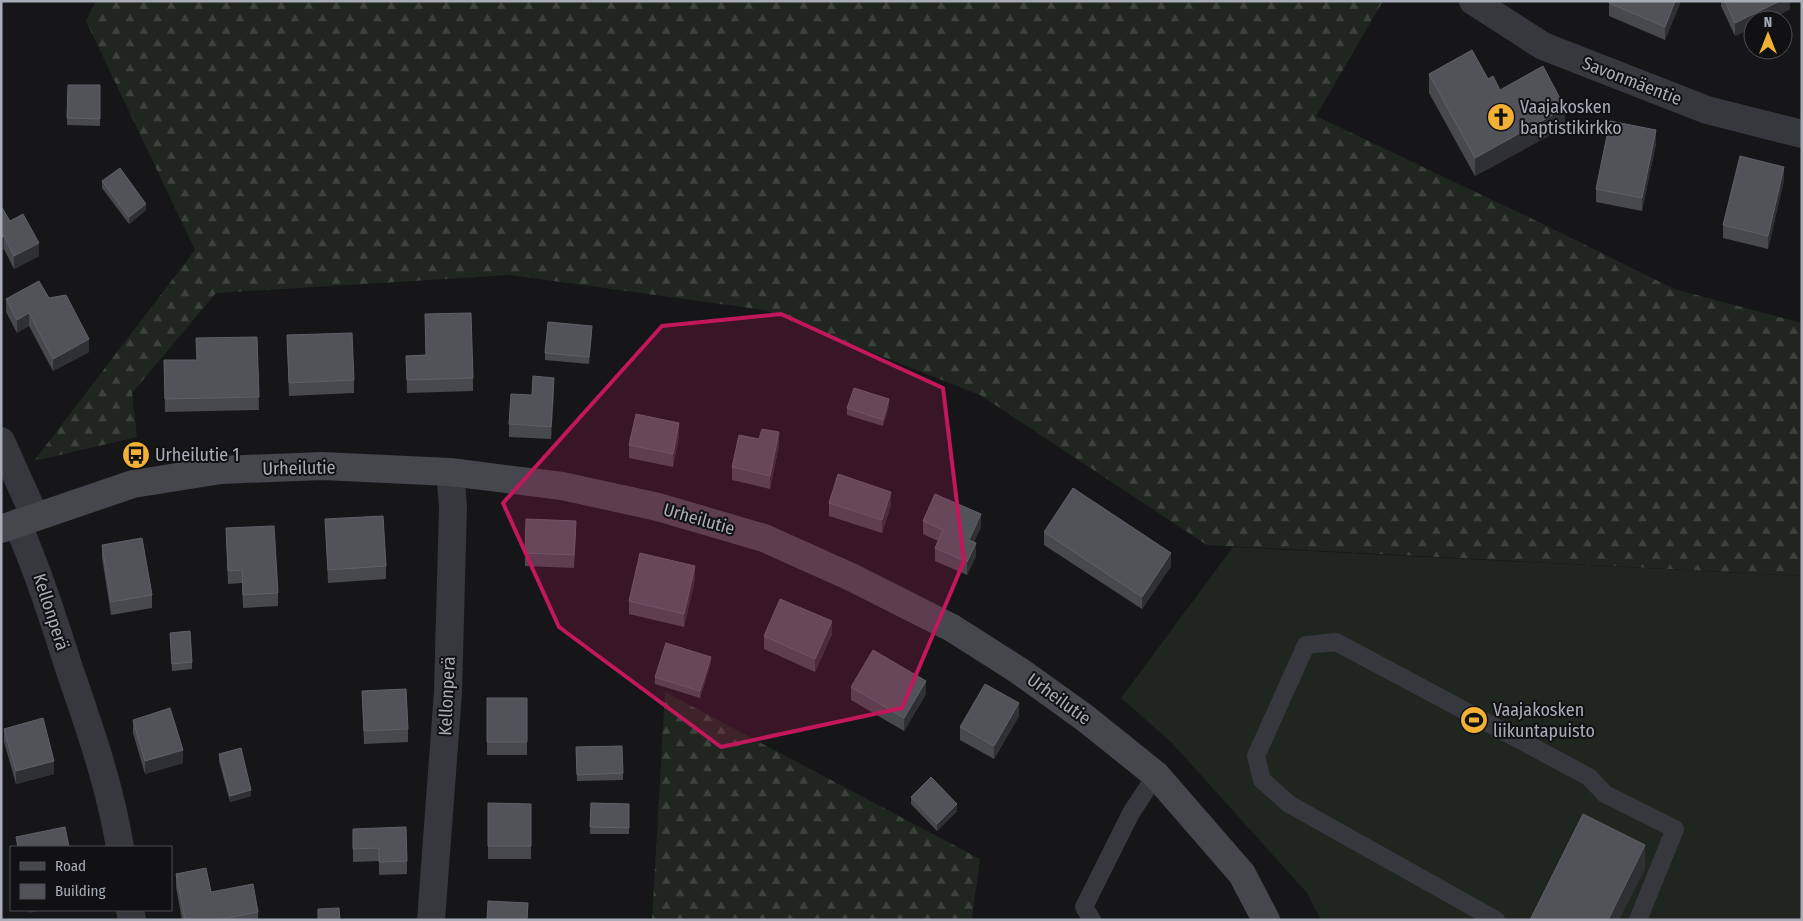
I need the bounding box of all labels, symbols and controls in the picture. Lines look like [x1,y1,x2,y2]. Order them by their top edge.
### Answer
north arrow [1743,10,1793,60]
text: N [1764,14,1772,31]
street label: Savonmäentie [1579,52,1685,110]
place label: Vaajakosken baptistikirkko [1520,96,1622,139]
church icon: Vaajakosken baptistikirkko [1486,102,1516,132]
bus stop icon: Urheilutie 1 [121,440,151,470]
place label: Urheilutie 1 [155,444,240,466]
street label: Urheilutie [262,456,336,480]
street label: Urheilutie [661,498,737,540]
street label: Kellonperä [28,571,74,653]
street label: Kellonperä [434,656,460,736]
street label: Urheilutie [1023,669,1095,729]
place label: Vaajakosken liikuntapuisto [1493,699,1595,742]
sports icon: Vaajakosken liikuntapuisto [1459,705,1489,735]
legend [10,846,172,911]
text: Road [55,857,86,875]
text: Building [55,882,106,900]

